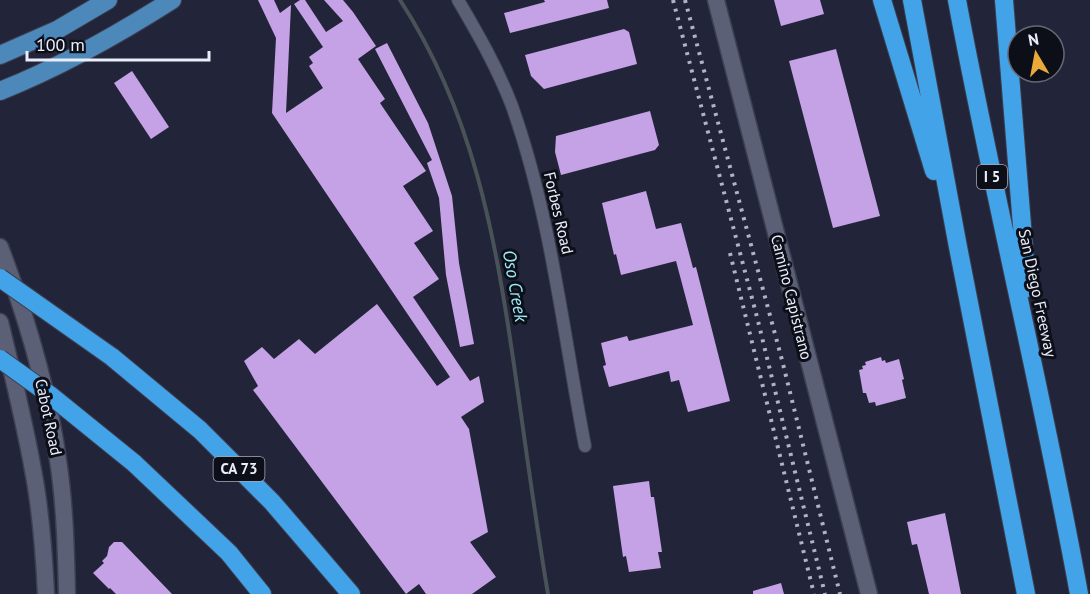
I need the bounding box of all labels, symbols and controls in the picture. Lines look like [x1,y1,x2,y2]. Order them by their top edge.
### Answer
scale bar [27,24,208,62]
north arrow [1006,24,1066,84]
text: N [1026,28,1040,50]
text: 100 m [36,33,85,56]
road number: I 5 [977,165,1007,189]
street label: Forbes Road [540,170,578,256]
street label: San Diego Freeway [1015,227,1061,359]
street label: Camino Capistrano [767,232,817,362]
water label: Oso Creek [498,248,533,325]
street label: Cabot Road [31,377,67,457]
road number: CA 73 [214,457,264,481]

